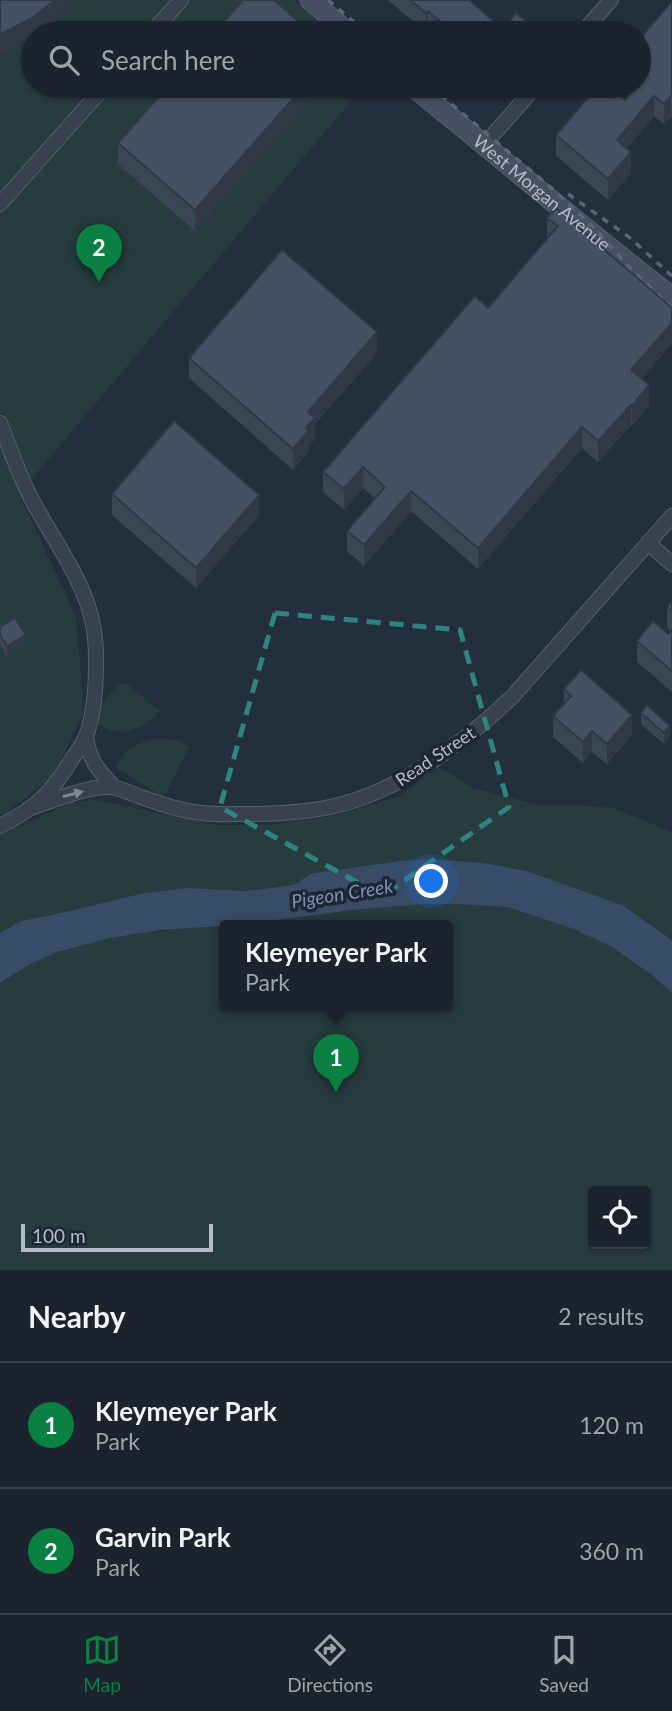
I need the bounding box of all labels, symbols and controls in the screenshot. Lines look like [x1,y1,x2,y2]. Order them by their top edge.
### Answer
search box [21,21,651,98]
icon: search [45,41,83,79]
text: Search here [101,44,235,76]
street label: West Morgan Avenue [469,130,615,255]
pin: 2 [76,224,122,282]
street label: Read Street [391,721,479,791]
one-way arrow [62,788,84,799]
your location [414,864,448,898]
water label: Pigeon Creek [290,873,395,912]
popup [219,920,453,1011]
text: Kleymeyer Park [245,936,427,968]
text: Park [245,968,290,996]
pin: 1 [313,1034,359,1092]
map controls [588,1186,651,1249]
button: locate [588,1186,651,1249]
scale bar [21,1221,214,1253]
text: 100 m [32,1224,86,1247]
text: Nearby [28,1298,126,1334]
text: 2 results [558,1302,644,1330]
text: Kleymeyer Park [95,1395,277,1427]
text: 1 [44,1411,58,1439]
text: 120 m [579,1411,644,1439]
text: Park [95,1427,140,1455]
text: Garvin Park [95,1521,231,1553]
text: 2 [44,1537,58,1565]
text: 360 m [579,1537,644,1565]
text: Park [95,1553,140,1581]
tab: Map [83,1631,121,1696]
tab: Directions [287,1631,373,1696]
tab: Saved [539,1631,589,1696]

